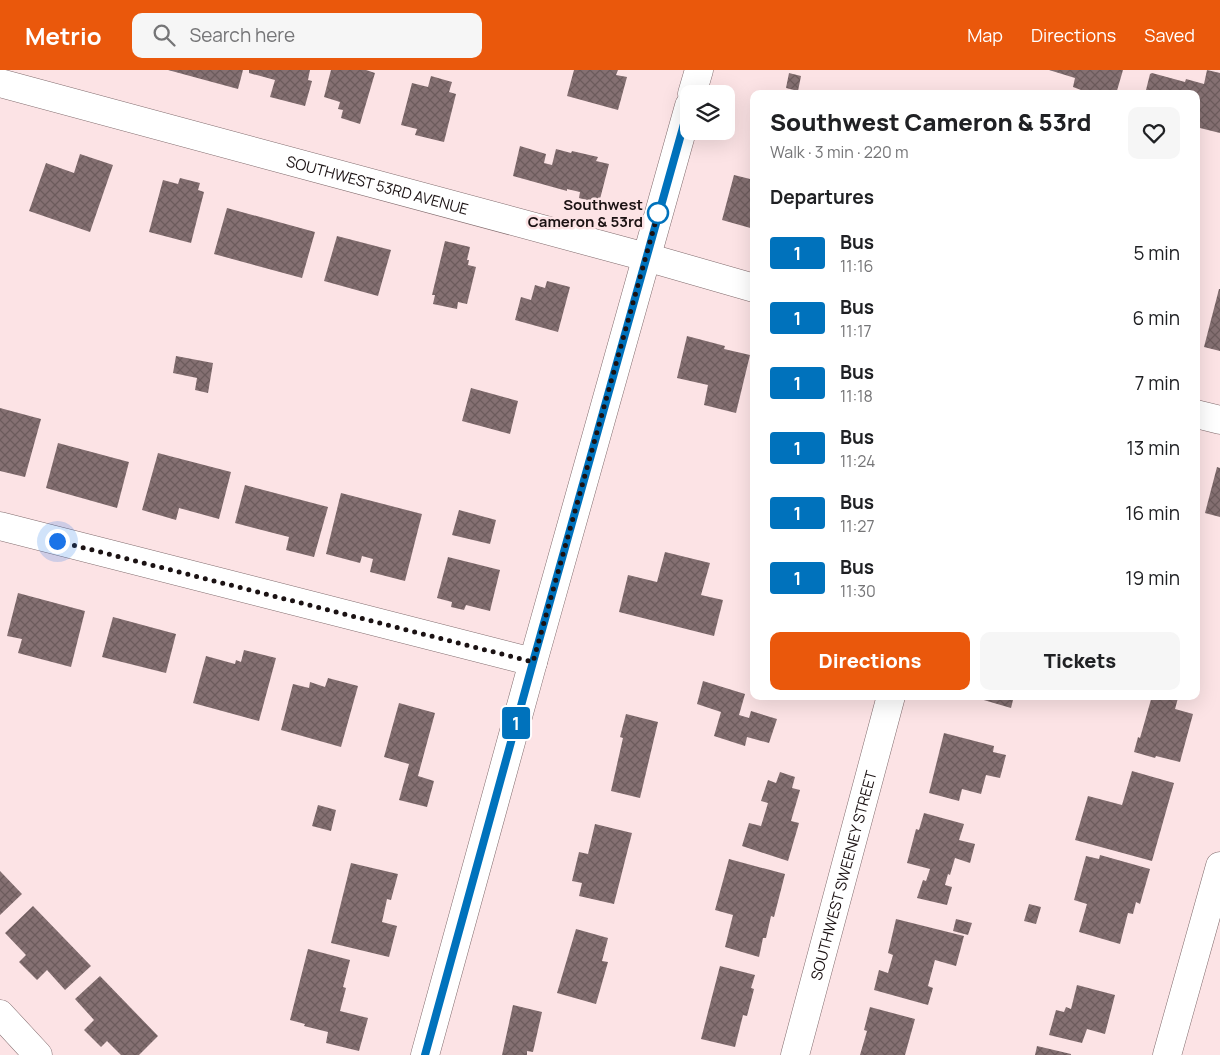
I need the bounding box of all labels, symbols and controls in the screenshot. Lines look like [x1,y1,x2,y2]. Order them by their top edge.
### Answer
search box [132,13,482,58]
text: Metrio [25,19,102,52]
icon: search [150,21,178,49]
text: Search here [190,22,295,48]
text: Map [967,23,1003,47]
text: Directions [1031,23,1116,47]
text: Saved [1144,23,1195,47]
map controls [680,85,735,140]
button: layers [680,85,735,140]
text: Southwest Cameron & 53rd [770,105,1092,138]
button: heart [1128,107,1180,159]
text: Walk · 3 min · 220 m [770,141,908,163]
street label: SOUTHWEST 53RD AVENUE [284,150,471,219]
text: Departures [770,184,874,210]
place label: Southwest Cameron & 53rd [528,194,643,232]
marker: Southwest Cameron & 53rd [647,202,669,224]
text: Bus [840,229,874,255]
text: 5 min [1133,240,1180,266]
text: 1 [794,241,801,265]
text: 11:16 [840,255,873,277]
text: Bus [840,294,874,320]
text: 6 min [1133,305,1180,331]
text: 1 [794,306,801,330]
text: 11:17 [840,320,872,342]
text: Bus [840,359,874,385]
text: 7 min [1135,370,1180,396]
text: 1 [794,371,801,395]
text: 11:18 [840,385,873,407]
text: Bus [840,424,874,450]
text: 13 min [1126,435,1180,461]
text: 1 [794,436,801,460]
text: 11:24 [840,450,876,472]
text: Bus [840,489,874,515]
text: 16 min [1125,500,1180,526]
text: 1 [794,501,801,525]
text: 11:27 [840,515,874,537]
your location [45,529,70,554]
text: Bus [840,554,874,580]
text: 19 min [1125,565,1180,591]
text: 1 [794,566,801,590]
text: 11:30 [840,580,876,602]
button: Directions [770,632,970,690]
button: Tickets [980,632,1180,690]
line badge: 1 [500,707,532,739]
text: 1 [512,711,520,735]
street label: SOUTHWEST SWEENEY STREET [805,768,881,983]

